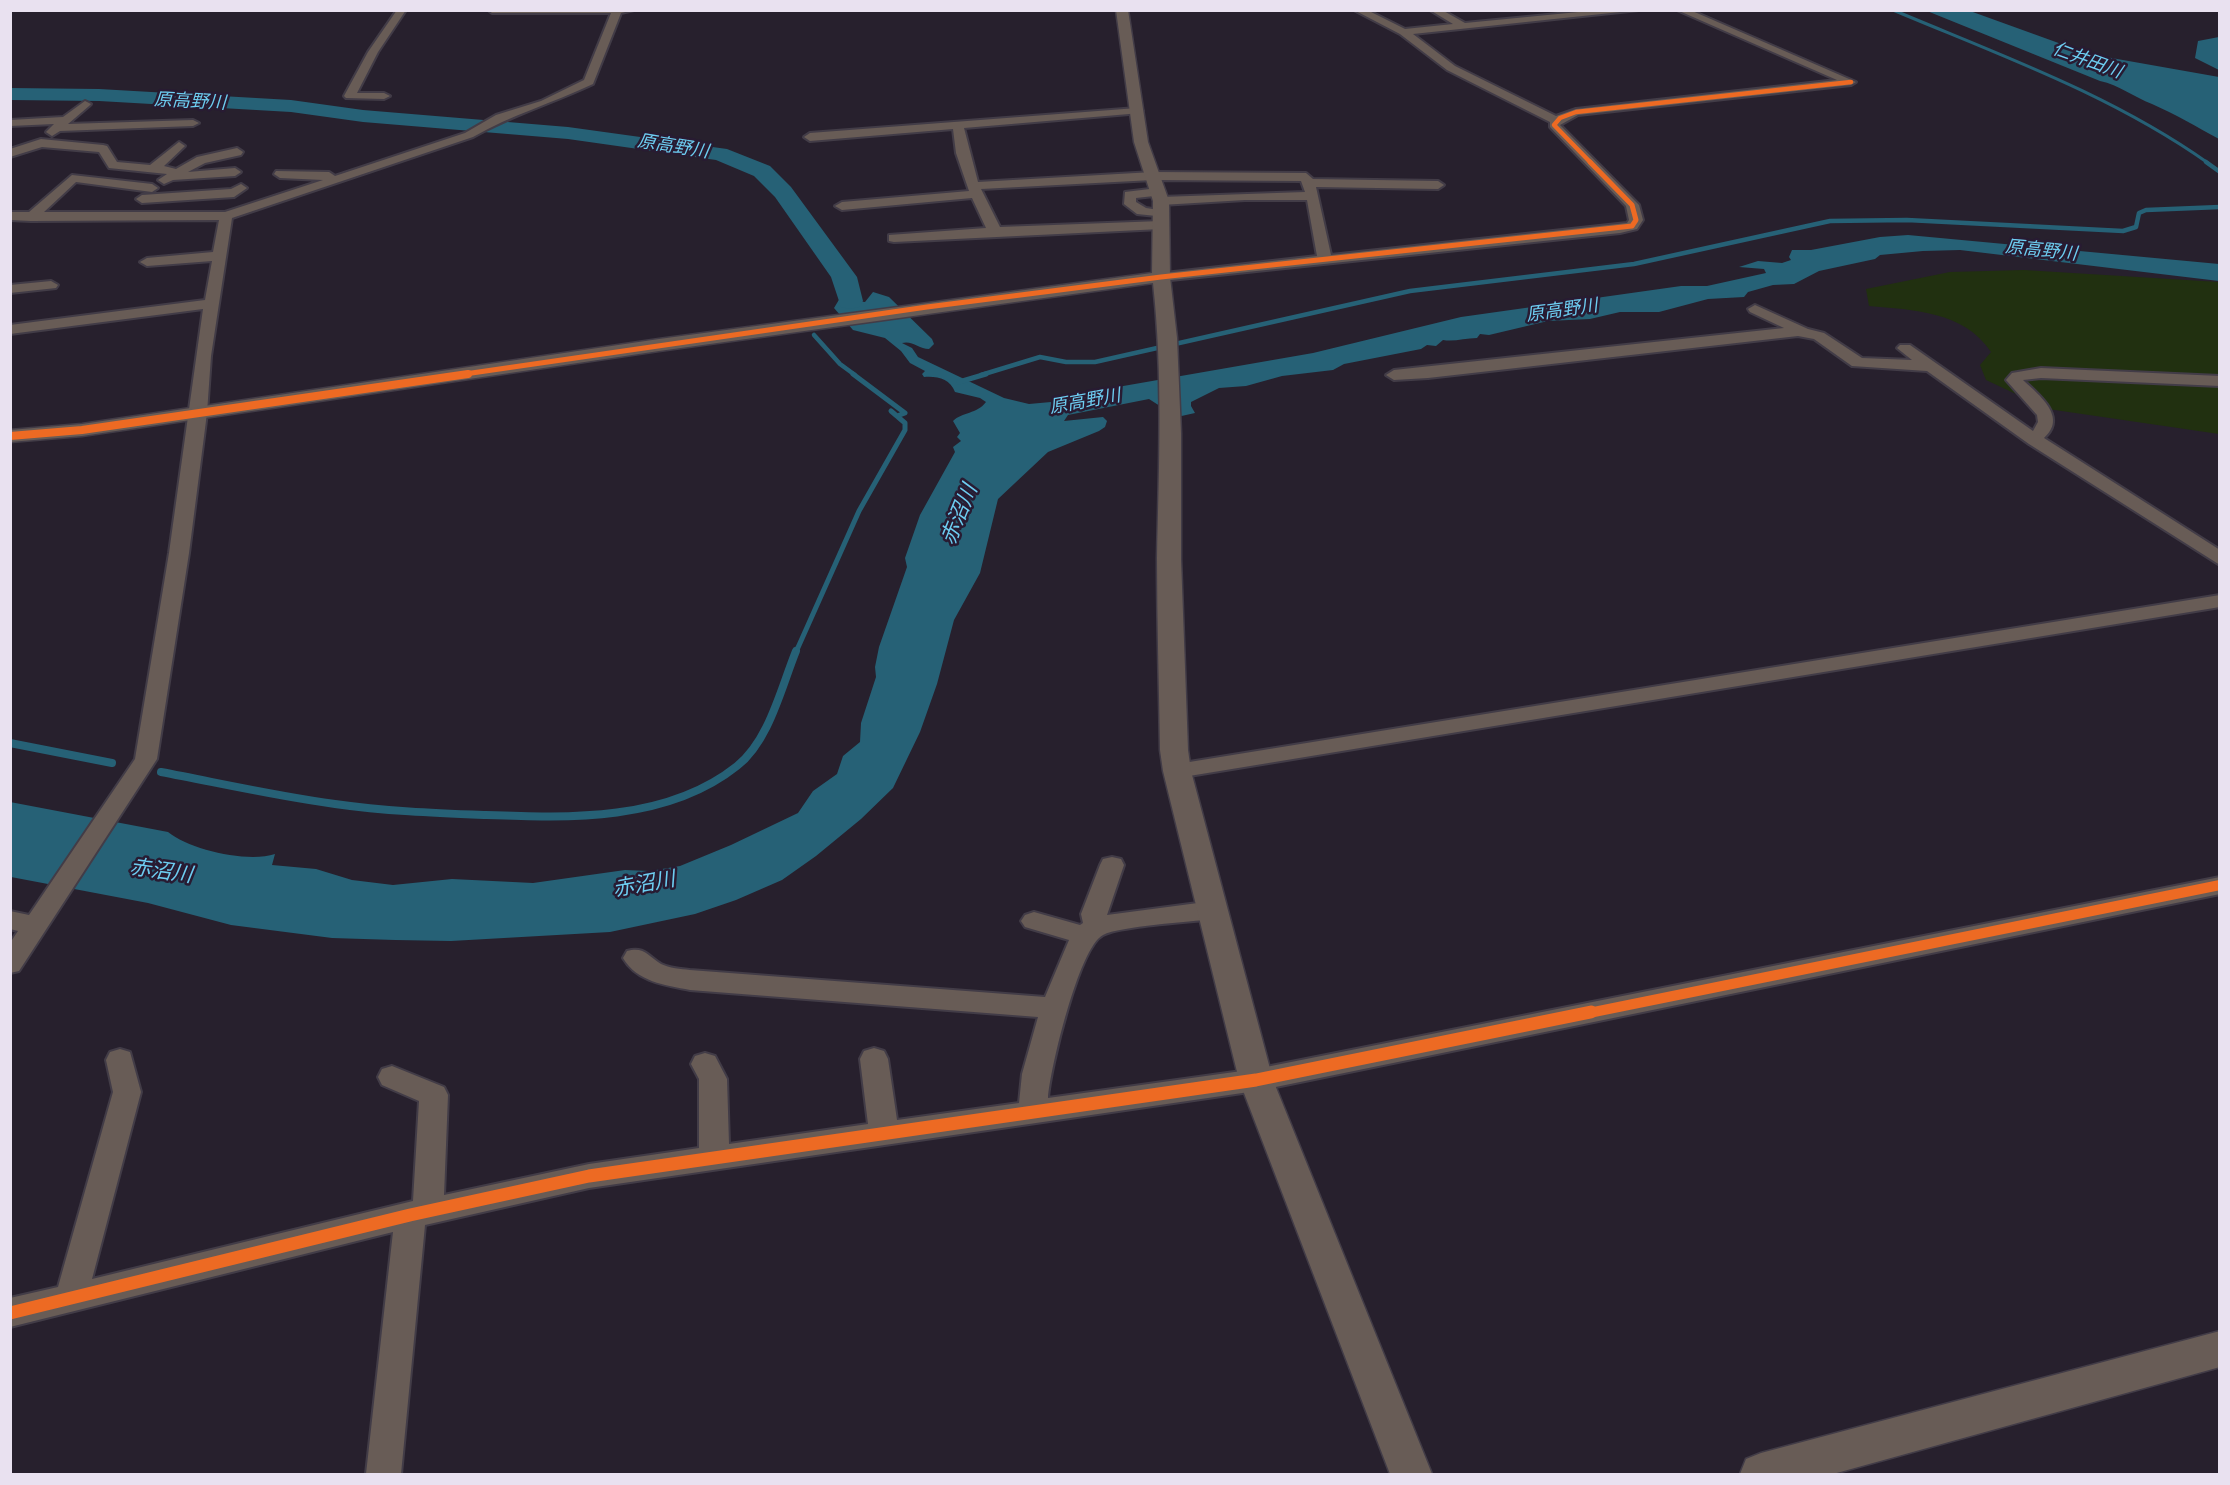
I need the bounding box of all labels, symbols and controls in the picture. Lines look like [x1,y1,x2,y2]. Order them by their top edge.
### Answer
water label: 仁井田川 [2049,39,2125,83]
water label: 原高野川 [153,89,227,115]
water label: 原高野川 [636,131,710,163]
water label: 原高野川 [2004,236,2078,266]
water label: 原高野川 [1525,295,1599,327]
water label: 原高野川 [1048,385,1122,419]
water label: 赤沼川 [937,481,983,549]
water label: 赤沼川 [128,855,194,889]
water label: 赤沼川 [611,867,677,903]

